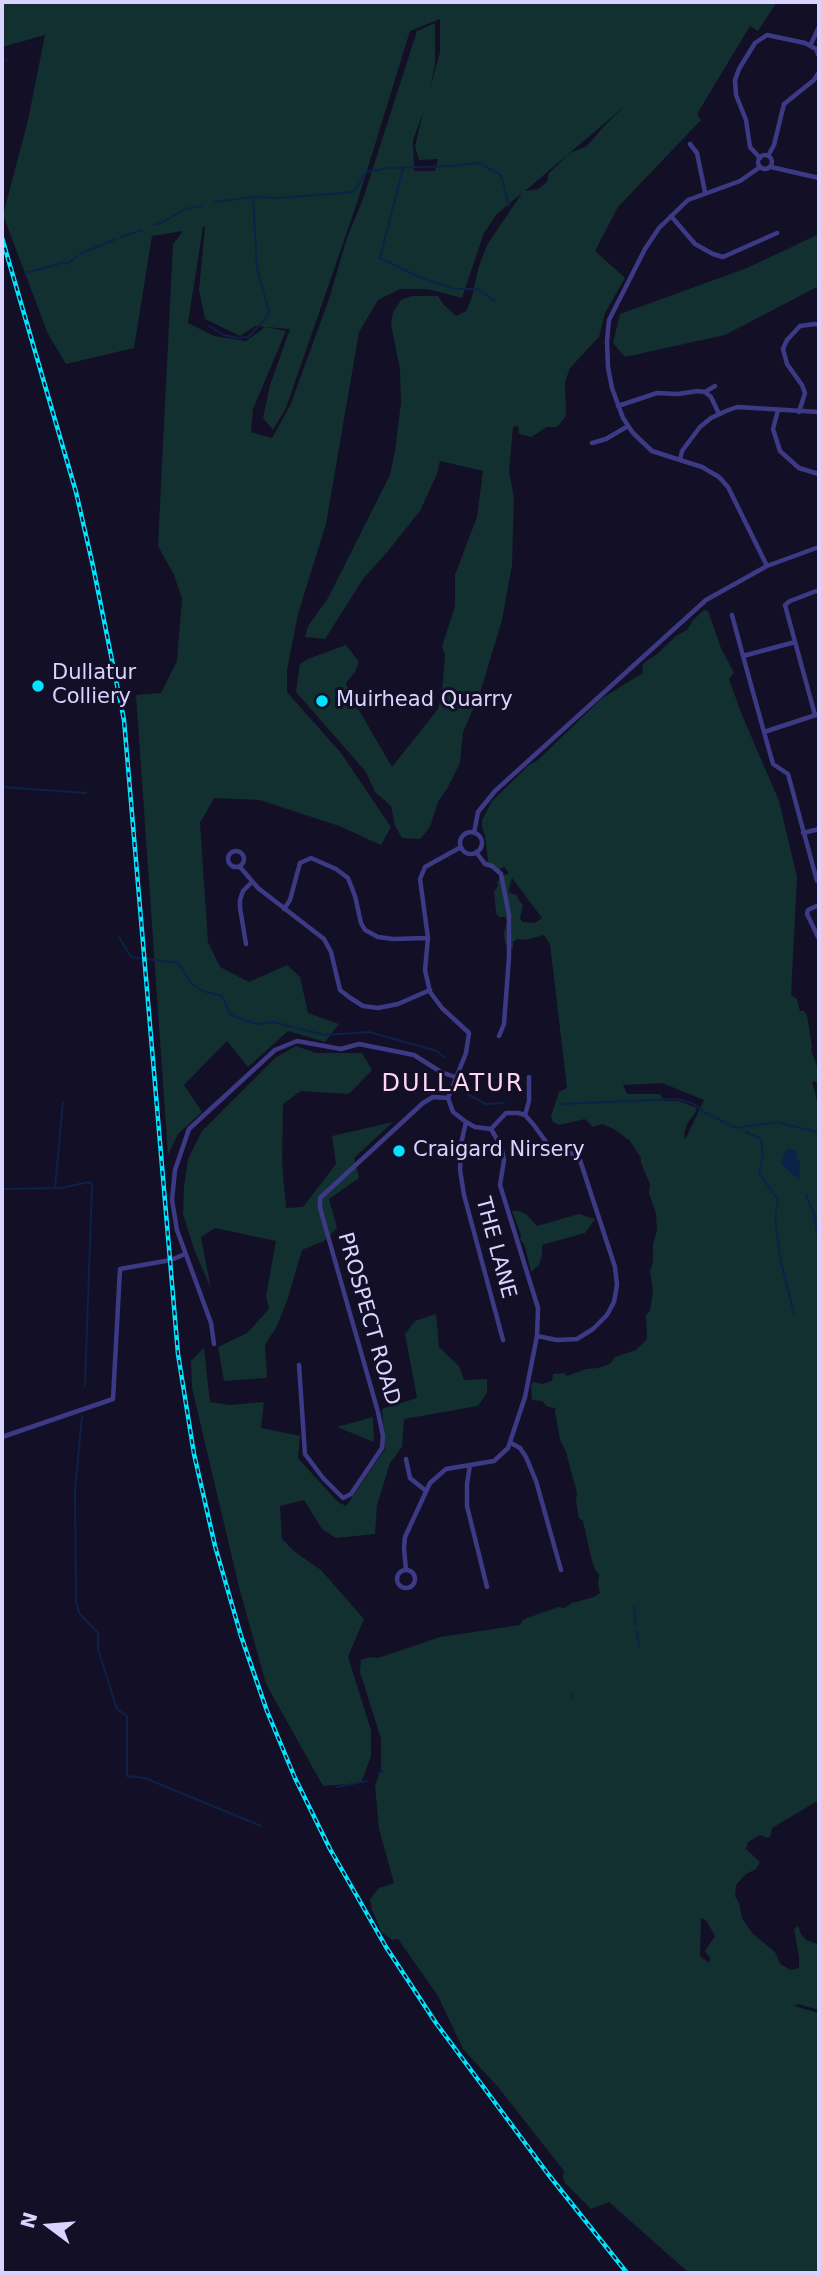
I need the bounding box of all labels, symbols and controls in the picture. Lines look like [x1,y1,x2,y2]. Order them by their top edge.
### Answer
place label: Dullatur Colliery [52,661,136,711]
marker: Dullatur Colliery [30,678,46,694]
place label: Muirhead Quarry [336,688,513,714]
marker: Muirhead Quarry [314,693,330,709]
district label: DULLATUR [383,1071,523,1099]
place label: Craigard Nirsery [413,1138,585,1164]
marker: Craigard Nirsery [391,1143,407,1159]
street label: THE LANE [469,1194,521,1302]
street label: PROSPECT ROAD [331,1230,405,1408]
north arrow [14,2191,84,2261]
text: N [16,2210,42,2231]

